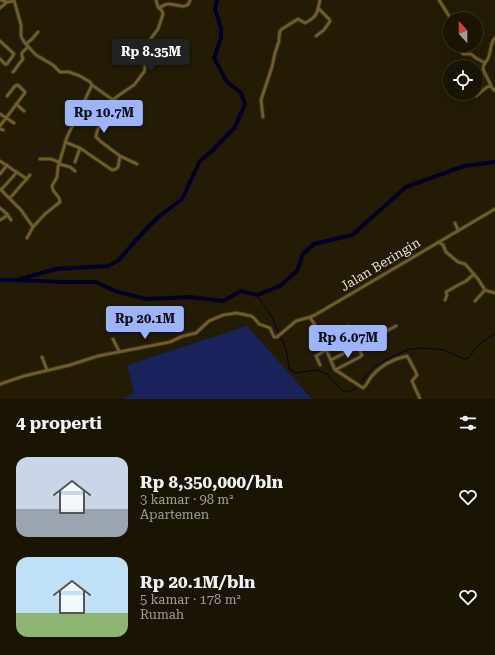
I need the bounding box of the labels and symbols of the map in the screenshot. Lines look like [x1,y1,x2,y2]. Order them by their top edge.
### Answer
north arrow [443,12,483,52]
pin: Rp 8.35M [110,39,192,73]
pin: Rp 10.7M [63,100,145,134]
street label: Jalan Beringin [338,234,423,294]
pin: Rp 20.1M [104,306,186,340]
pin: Rp 6.07M [307,325,389,359]

